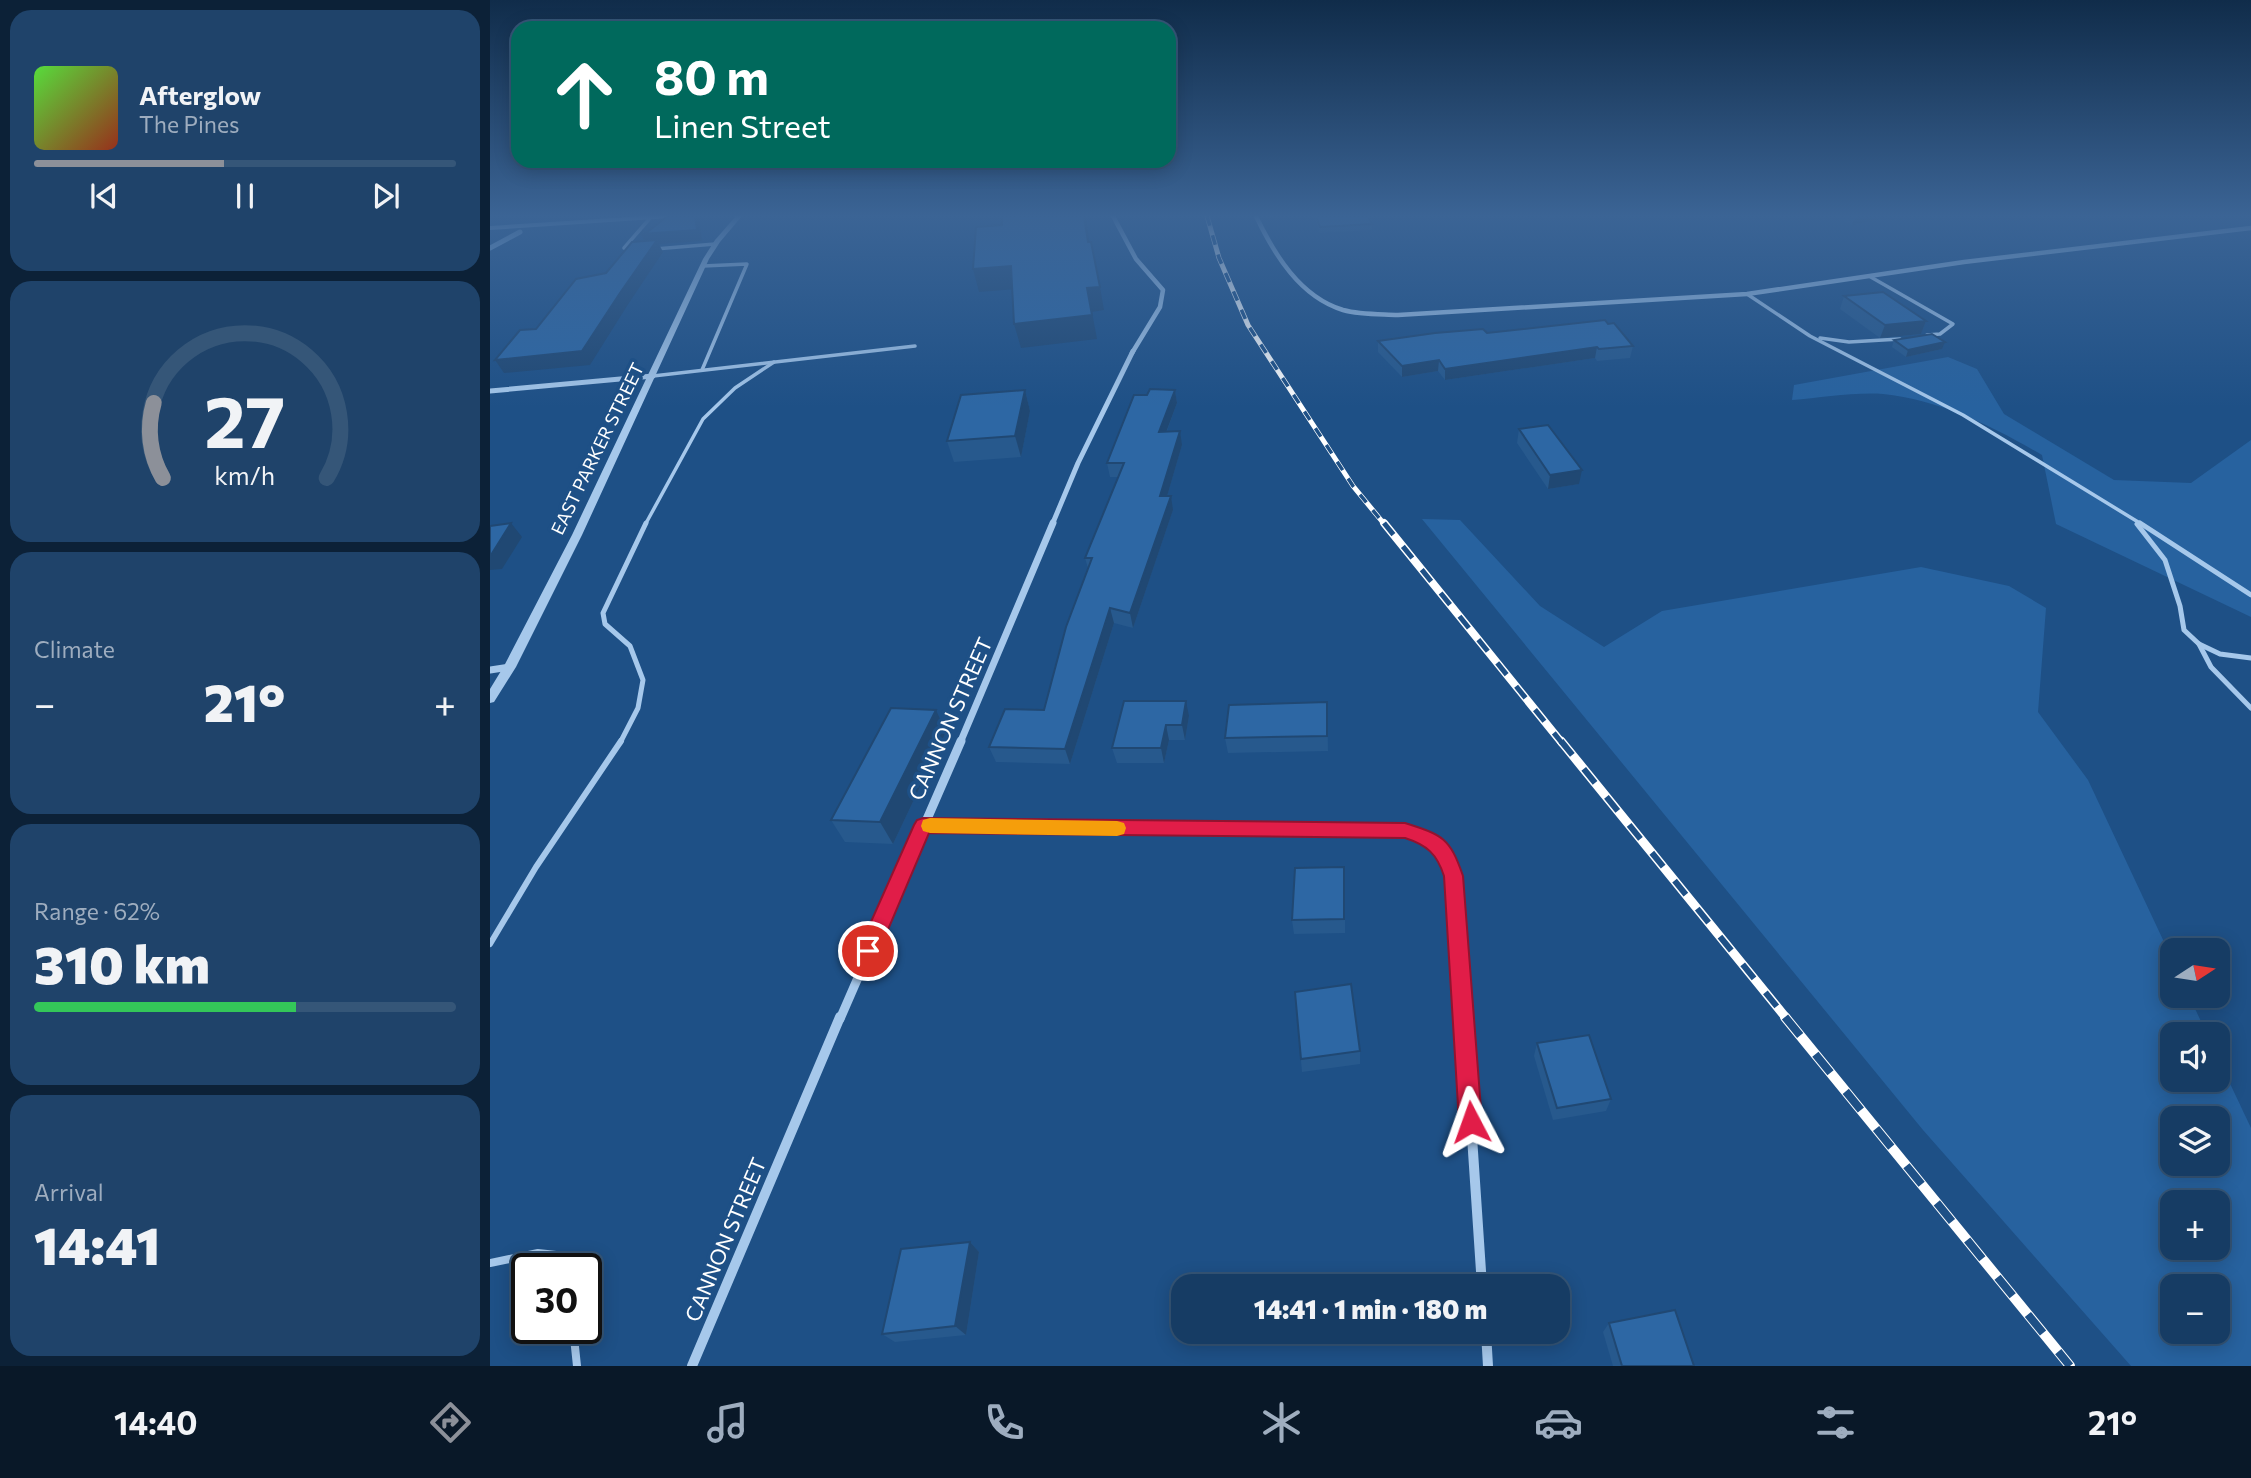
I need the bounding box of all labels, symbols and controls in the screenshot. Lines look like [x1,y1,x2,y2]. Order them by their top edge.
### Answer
text: 80 m [654,45,769,105]
icon: ahead [539,49,630,140]
text: Afterglow [139,79,261,110]
text: Linen Street [654,105,831,145]
text: The Pines [139,110,240,138]
icon: previous [85,177,123,215]
icon: pause [226,177,264,215]
icon: next [367,177,405,215]
street label: EAST PARKER STREET [546,359,648,538]
text: 27 [205,374,285,463]
text: km/h [215,460,275,490]
street label: CANNON STREET [903,633,997,804]
text: Climate [34,635,115,663]
text: 21° [204,669,285,733]
text: − [34,679,56,726]
text: + [434,679,456,726]
text: Range · 62% [34,897,160,925]
pin [838,921,898,981]
text: 310 km [34,931,210,995]
icon: arrive [849,932,887,970]
north arrow [2160,938,2230,1008]
map controls [2160,938,2230,1344]
button: sound [2160,1022,2230,1092]
position arrow [1434,1085,1508,1159]
button: layers [2160,1106,2230,1176]
street label: CANNON STREET [679,1154,770,1325]
text: Arrival [34,1178,104,1206]
button: + [2160,1190,2230,1260]
text: 14:41 [34,1212,160,1276]
speed limit sign: 30 [511,1253,602,1344]
button: − [2160,1274,2230,1344]
text: 14:41 · 1 min · 180 m [1254,1293,1487,1324]
icon: directions [426,1398,475,1447]
icon: music [703,1398,752,1447]
icon: phone [980,1398,1029,1447]
icon: climate [1257,1398,1306,1447]
icon: car [1534,1398,1583,1447]
icon: filters [1811,1398,1860,1447]
text: 14:40 [114,1402,198,1442]
text: 21° [2088,1402,2137,1442]

